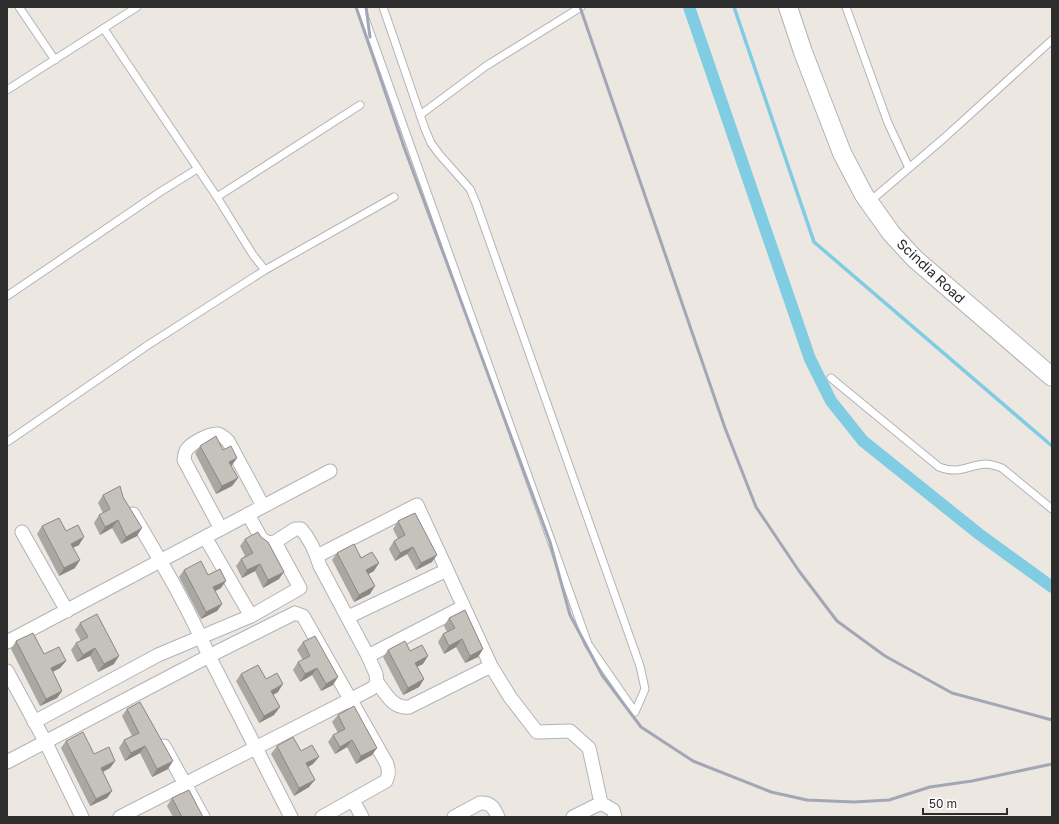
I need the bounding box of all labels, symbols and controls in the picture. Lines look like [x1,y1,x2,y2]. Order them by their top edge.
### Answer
street label: Scindia Road [894,235,969,307]
scale bar [923,790,1007,816]
text: 50 m [929,796,957,811]

